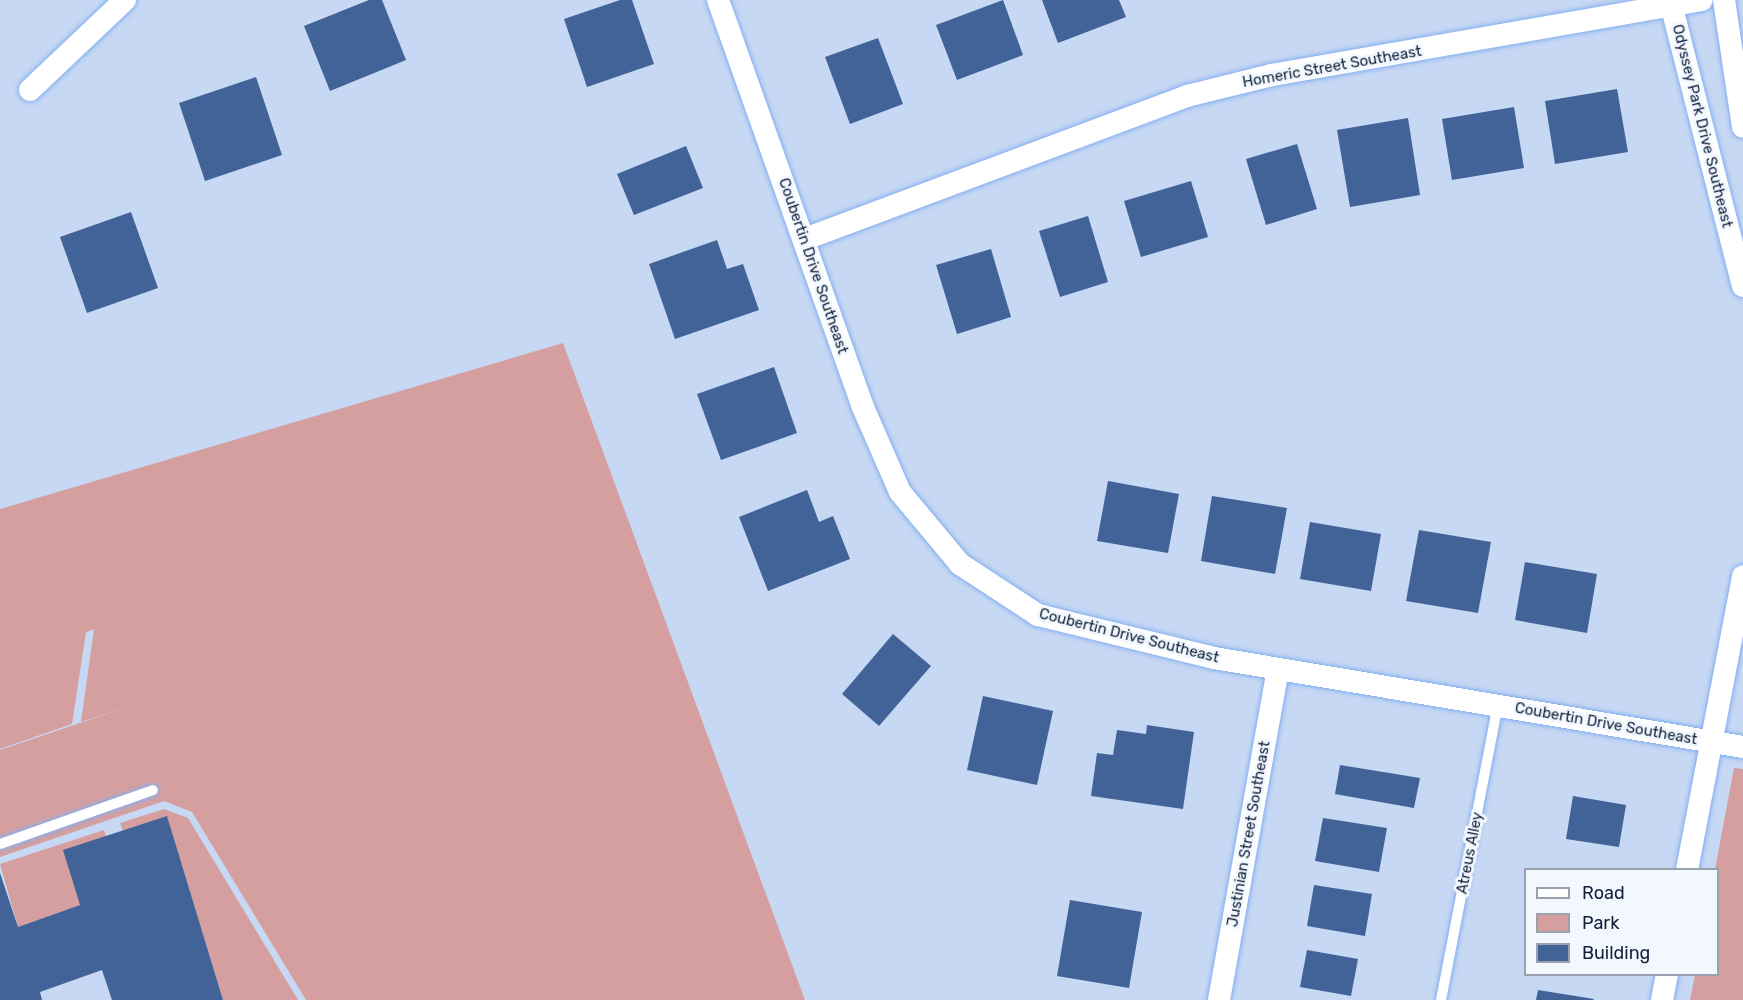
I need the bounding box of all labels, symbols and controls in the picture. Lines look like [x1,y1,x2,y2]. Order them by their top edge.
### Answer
street label: Odyssey Park Drive Southeast [1668,22,1736,230]
street label: Homeric Street Southeast [1241,42,1423,92]
street label: Coubertin Drive Southeast [774,176,852,356]
street label: Coubertin Drive Southeast [1037,605,1221,667]
street label: Coubertin Drive Southeast [1513,699,1699,749]
street label: Justinian Street Southeast [1224,740,1274,928]
street label: Atreus Alley [1453,810,1487,896]
legend [1524,868,1719,976]
text: Road [1582,882,1625,904]
text: Park [1582,912,1619,934]
text: Building [1582,942,1650,964]

